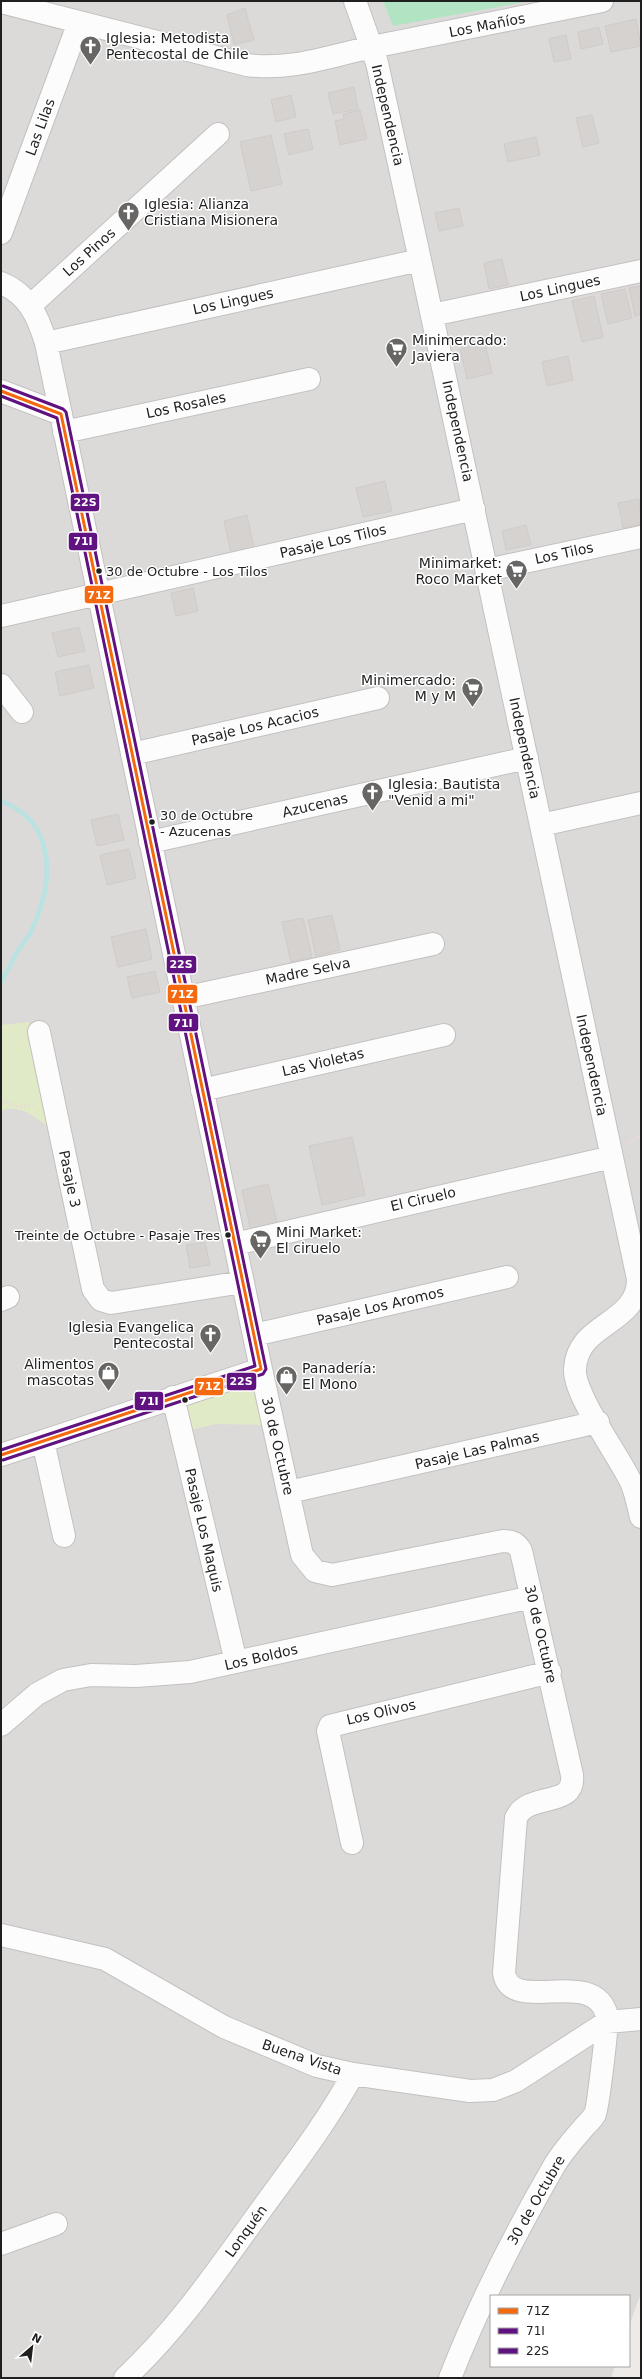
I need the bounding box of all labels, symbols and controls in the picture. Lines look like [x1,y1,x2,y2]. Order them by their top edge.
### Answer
street label: Los Mañíos [448,10,526,40]
place label: Iglesia: Metodista Pentecostal de Chile [106,30,249,62]
church icon: Iglesia: Metodista Pentecostal de Chile [78,33,104,66]
street label: Independencia [369,63,407,167]
street label: Las Lilas [22,96,58,158]
place label: Iglesia: Alianza Cristiana Misionera [144,196,278,228]
church icon: Iglesia: Alianza Cristiana Misionera [116,199,142,232]
street label: Los Pinos [60,224,118,280]
street label: Los Lingues [518,272,602,304]
street label: Los Lingues [191,285,275,317]
place label: Minimercado: Javiera [411,332,507,364]
supermarket icon: Minimercado: Javiera [383,335,409,368]
street label: Independencia [439,379,477,483]
street label: Los Rosales [145,389,227,421]
line badge: 22S [70,493,100,512]
text: 22S [73,496,97,509]
street label: Pasaje Los Tilos [278,521,388,561]
line badge: 71I [68,532,98,551]
text: 71I [73,535,93,548]
street label: Los Tilos [533,539,595,567]
place label: Minimarket: Roco Market [415,555,502,587]
supermarket icon: Minimarket: Roco Market [504,558,530,591]
place label: 30 de Octubre - Los Tilos [106,564,268,579]
marker: 30 de Octubre - Los Tilos [94,566,104,576]
line badge: 71Z [84,585,114,604]
text: 71Z [87,589,111,602]
place label: Minimercado: M y M [361,672,456,704]
supermarket icon: Minimercado: M y M [459,675,485,708]
street label: Independencia [506,696,544,800]
street label: Pasaje Los Acacios [190,704,320,748]
place label: Iglesia: Bautista "Venid a mi" [388,776,500,808]
church icon: Iglesia: Bautista "Venid a mi" [360,779,386,812]
street label: Azucenas [281,790,349,820]
place label: 30 de Octubre - Azucenas [160,808,253,839]
marker: 30 de Octubre - Azucenas [147,817,157,827]
street label: Madre Selva [264,954,352,988]
line badge: 22S [166,955,197,974]
text: 22S [169,958,193,971]
line badge: 71Z [167,984,198,1004]
text: 71Z [170,988,194,1001]
line badge: 71I [168,1013,199,1032]
street label: Independencia [573,1013,611,1117]
text: 71I [173,1017,193,1030]
street label: Las Violetas [280,1045,366,1079]
street label: Pasaje 3 [56,1149,84,1209]
street label: El Ciruelo [389,1184,457,1214]
place label: Mini Market: El ciruelo [276,1224,362,1256]
supermarket icon: Mini Market: El ciruelo [248,1227,274,1260]
place label: Treinte de Octubre - Pasaje Tres [14,1228,220,1243]
marker: Treinte de Octubre - Pasaje Tres [223,1230,233,1240]
street label: Pasaje Los Aromos [315,1284,445,1328]
place label: Iglesia Evangelica Pentecostal [68,1319,194,1351]
church icon: Iglesia Evangelica Pentecostal [197,1322,223,1355]
place label: Alimentos mascotas [24,1356,94,1388]
shop icon: Alimentos mascotas [96,1359,122,1392]
place label: Panadería: El Mono [302,1360,376,1392]
shop icon: Panadería: El Mono [274,1363,300,1396]
line badge: 22S [226,1372,257,1391]
text: 22S [229,1375,253,1388]
line badge: 71Z [194,1377,224,1396]
text: 71Z [197,1380,221,1393]
line badge: 71I [134,1391,164,1411]
text: 71I [139,1395,159,1408]
unlabelled marker [180,1395,190,1405]
street label: 30 de Octubre [259,1395,297,1497]
street label: Pasaje Las Palmas [413,1428,541,1472]
street label: Pasaje Los Maquis [182,1466,226,1594]
street label: 30 de Octubre [522,1583,560,1685]
street label: Los Boldos [223,1641,299,1673]
street label: Los Olivos [345,1696,417,1728]
street label: Buena Vista [260,2036,344,2078]
street label: 30 de Octubre [504,2153,568,2247]
street label: Lonquén [222,2202,270,2260]
legend [490,2295,630,2367]
text: 71Z [526,2304,550,2318]
text: 71I [526,2324,545,2338]
north arrow [12,2327,52,2367]
text: N [29,2331,44,2347]
text: 22S [526,2344,549,2358]

